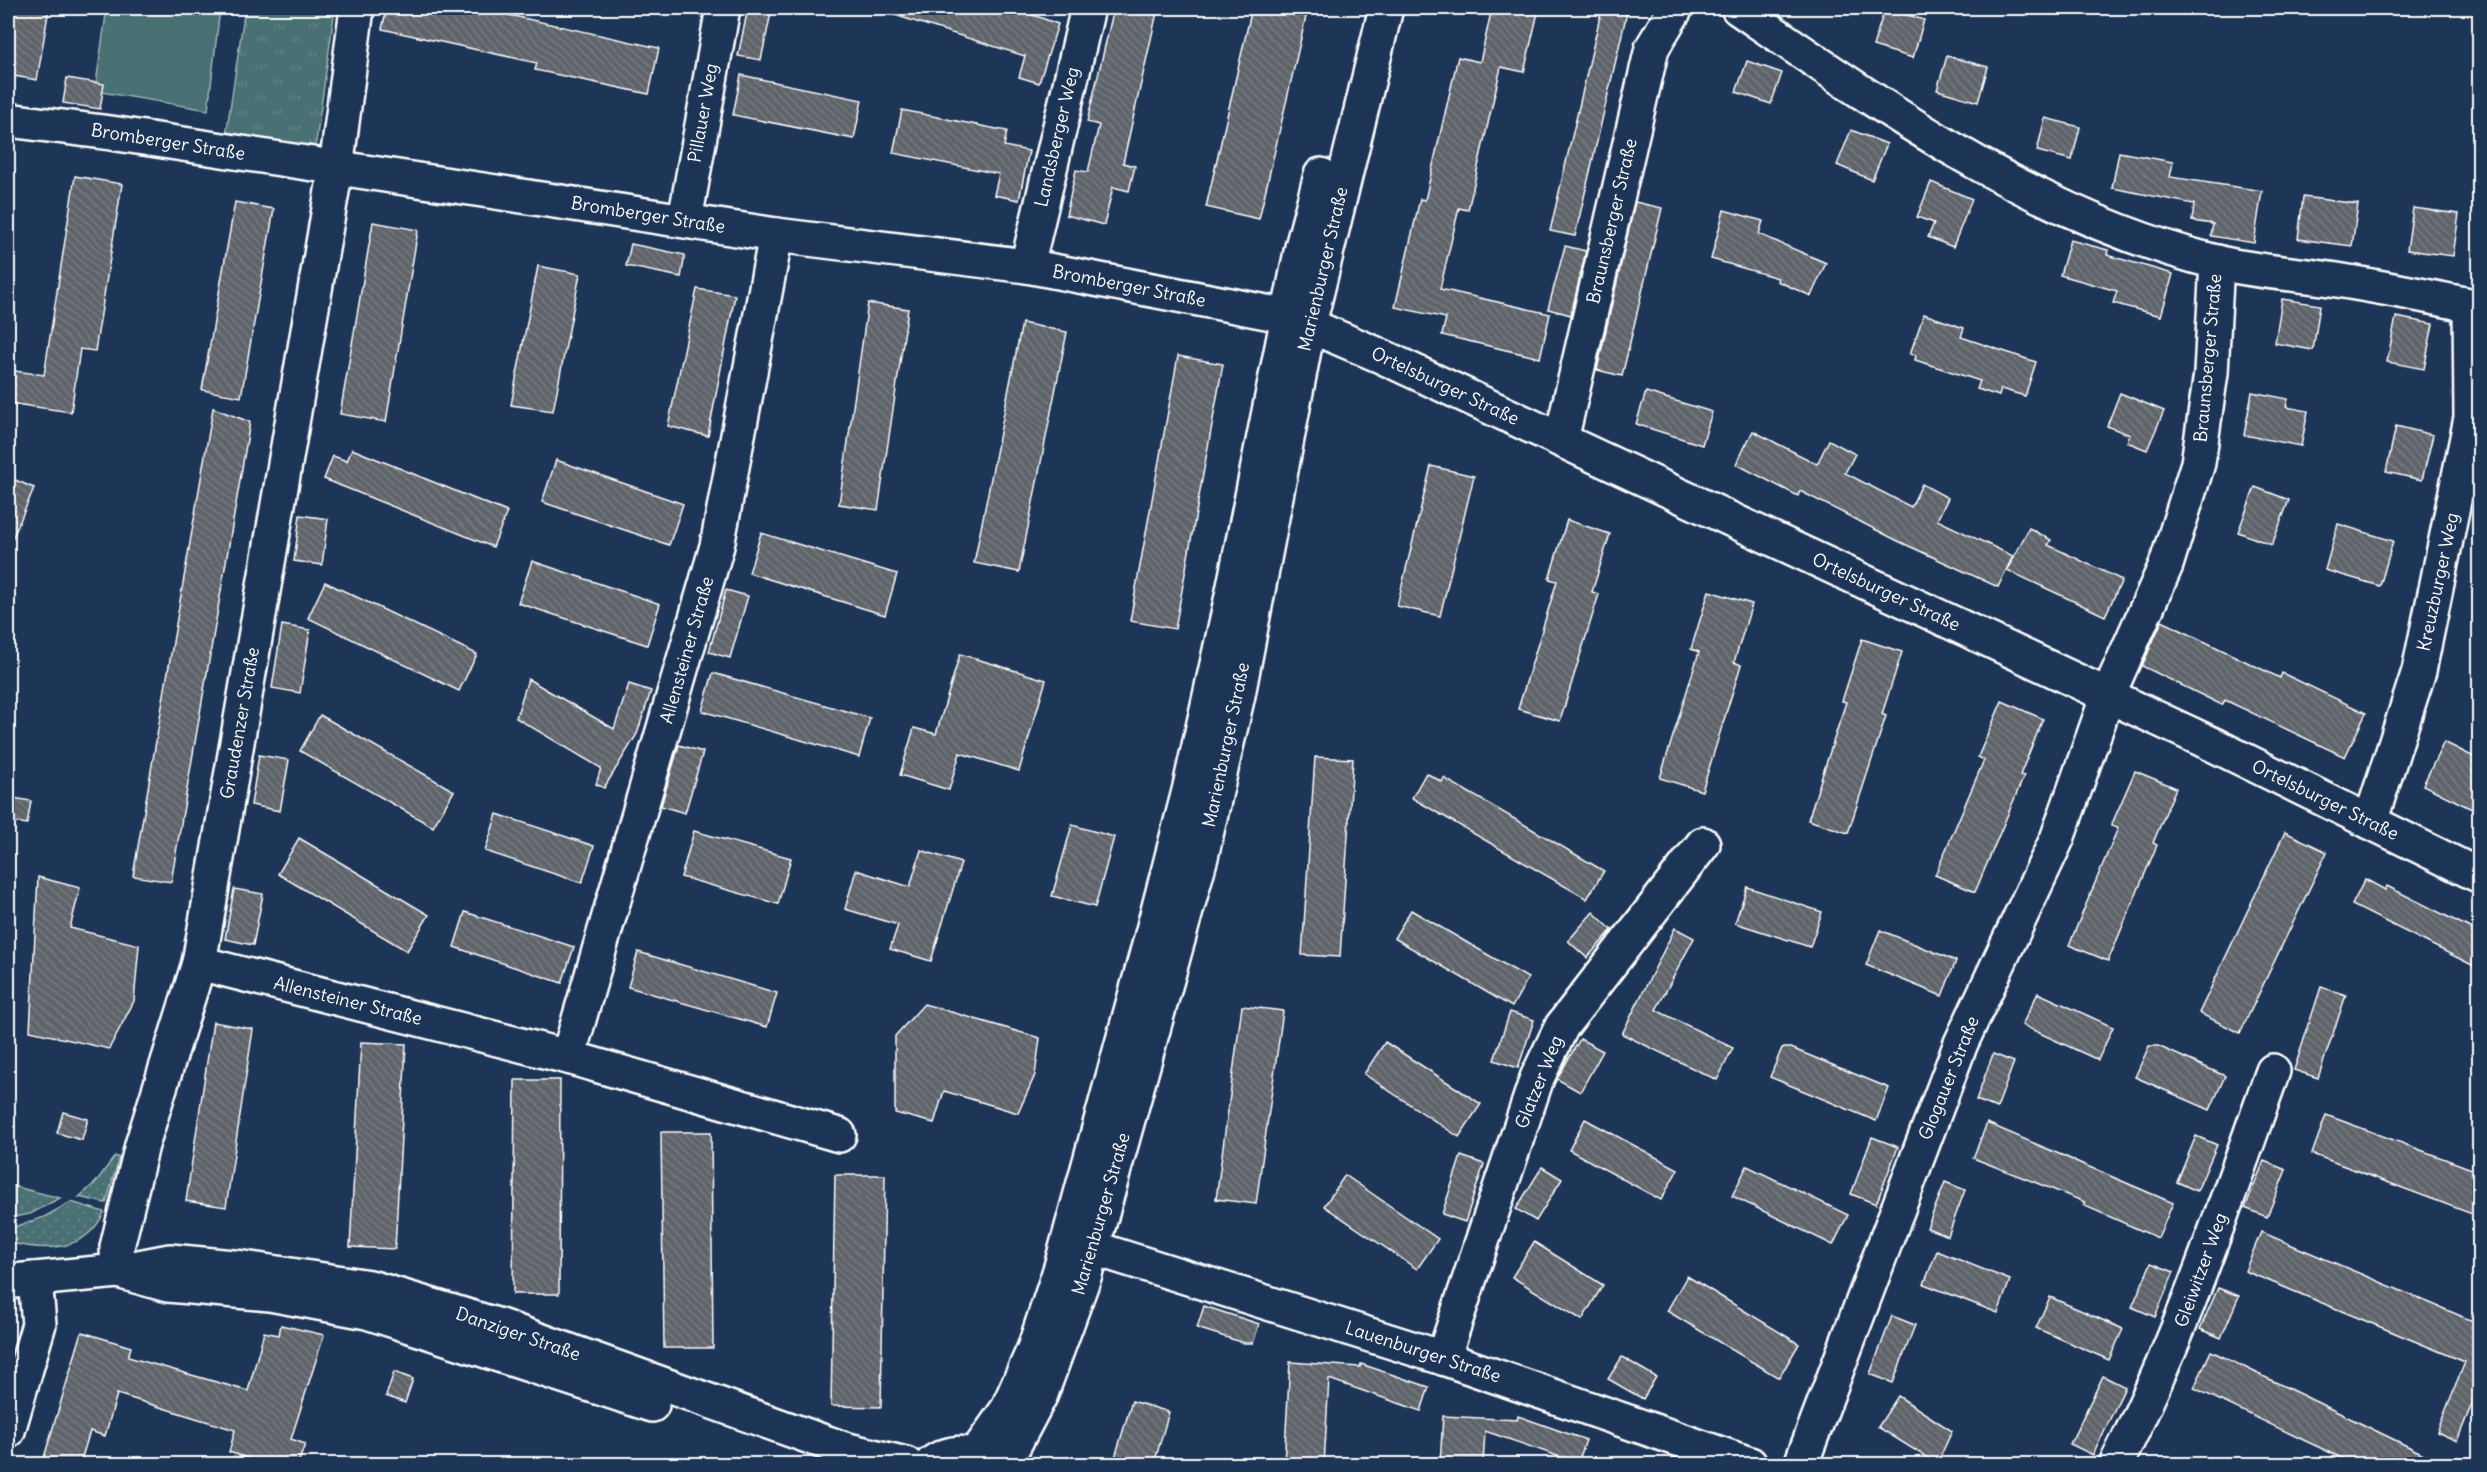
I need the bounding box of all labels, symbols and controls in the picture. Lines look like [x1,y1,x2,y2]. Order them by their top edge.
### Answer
street label: Pillauer Weg [682,62,723,164]
street label: Landsberger Weg [1029,65,1084,209]
street label: Bromberger Straße [89,118,247,165]
street label: Braunsberger Straße [1581,136,1642,306]
street label: Marienburger Straße [1292,184,1353,353]
street label: Bromberger Straße [569,191,727,238]
street label: Bromberger Straße [1050,259,1208,312]
street label: Braunsberger Straße [2189,273,2226,443]
street label: Ortelsburger Straße [1368,341,1523,430]
street label: Kreuzburger Weg [2412,510,2463,653]
street label: Ortelsburger Straße [1809,547,1964,636]
street label: Allensteiner Straße [655,574,719,726]
street label: Graudenzer Straße [215,645,264,801]
street label: Marienburger Straße [1197,660,1254,829]
street label: Ortelsburger Straße [2248,754,2402,845]
street label: Allensteiner Straße [272,971,425,1030]
street label: Glogauer Straße [1913,1012,1984,1143]
street label: Glatzer Weg [1509,1032,1568,1132]
street label: Marienburger Straße [1066,1130,1135,1298]
street label: Gleiwitzer Weg [2169,1209,2232,1330]
street label: Danziger Straße [453,1301,583,1366]
street label: Lauenburger Straße [1343,1316,1504,1388]

